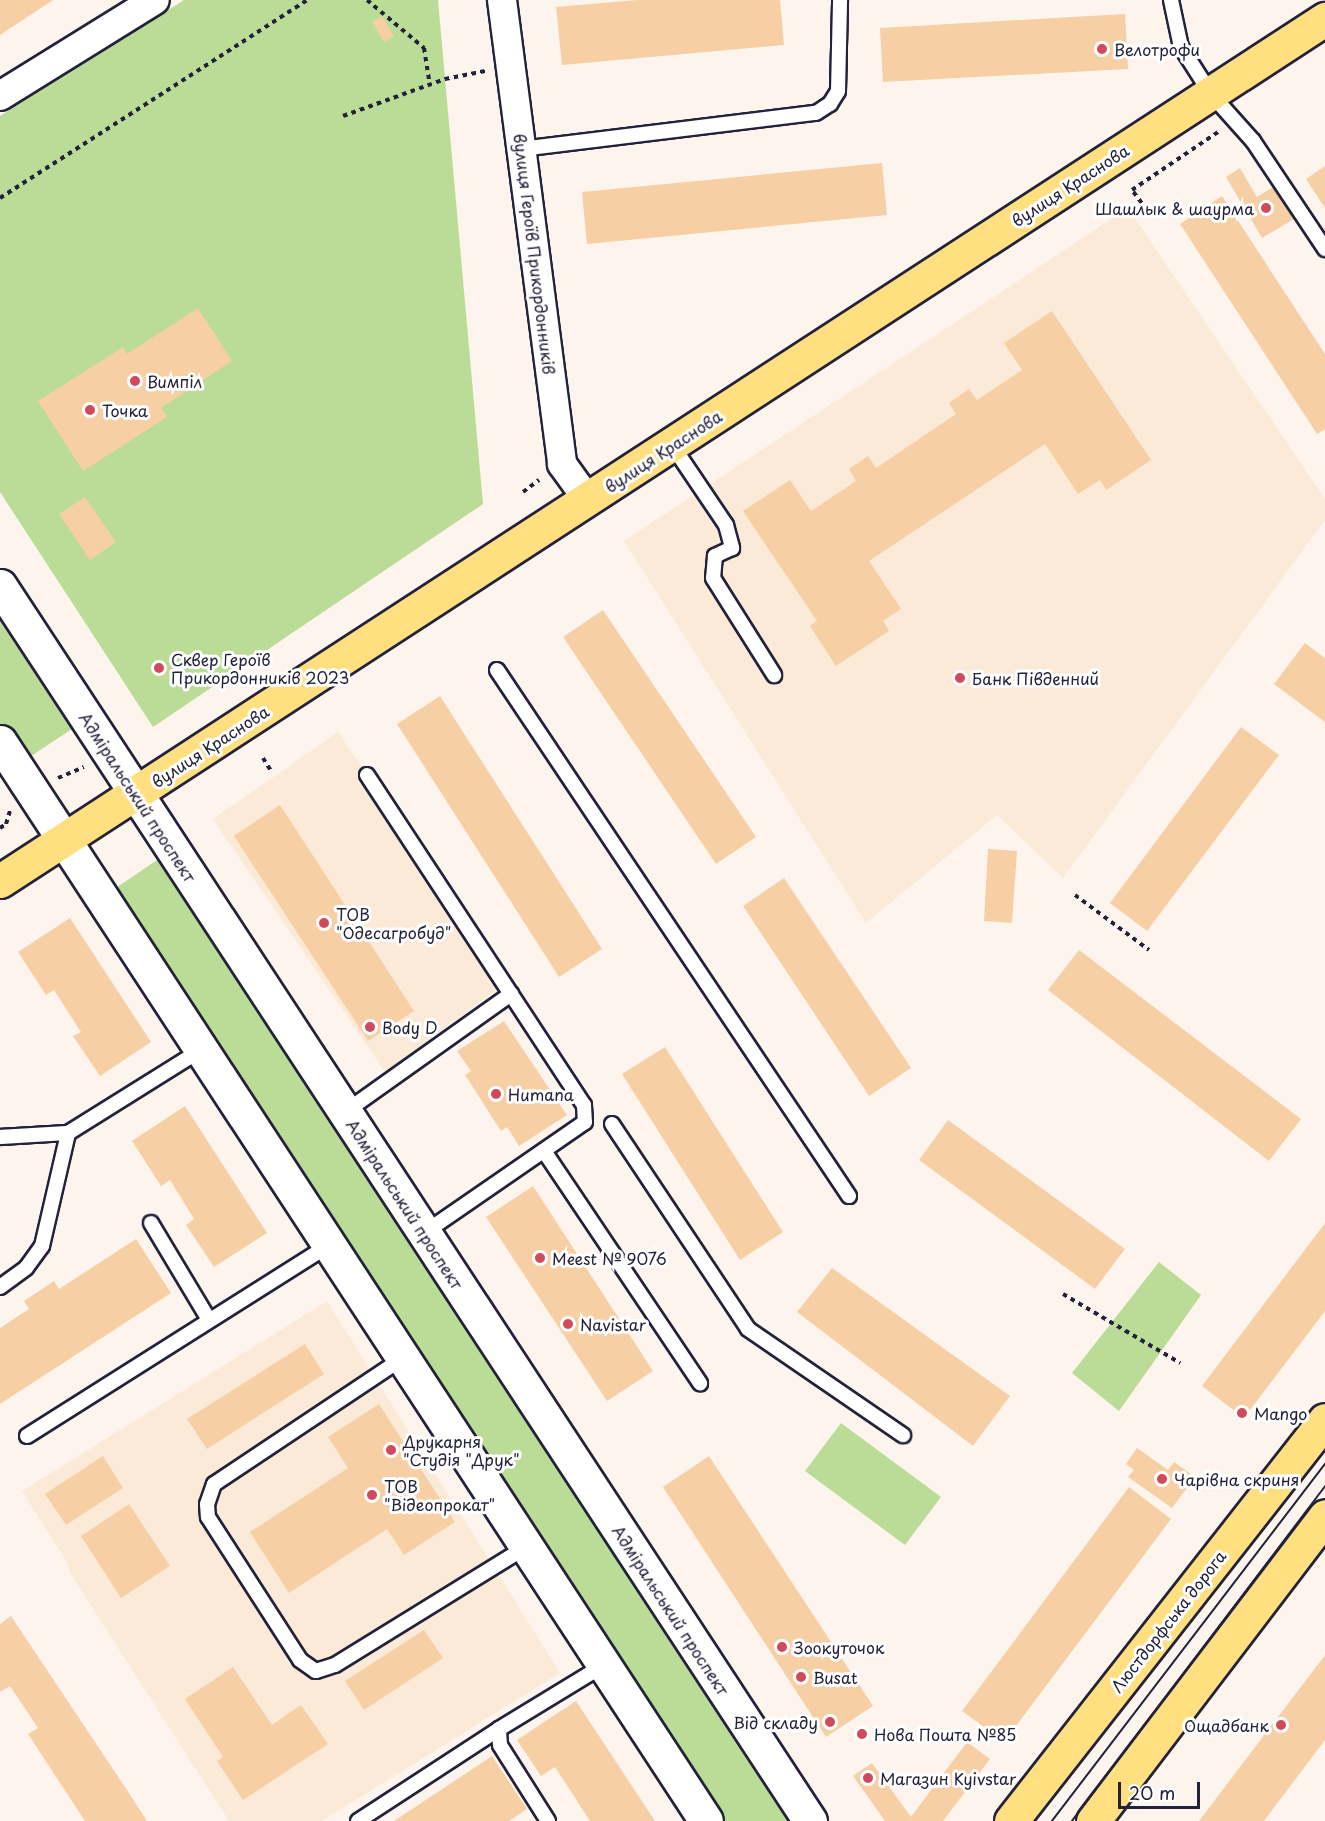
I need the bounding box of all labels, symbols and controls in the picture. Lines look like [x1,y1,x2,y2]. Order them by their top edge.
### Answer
place label: Велотрофи [1114,39,1200,59]
marker: Велотрофи [1095,42,1109,56]
street label: вулиця Героїв Прикордонників [511,132,559,376]
street label: вулиця Краснова [1008,140,1132,230]
place label: Шашлык & шаурма [1095,198,1254,218]
marker: Шашлык & шаурма [1259,201,1273,215]
place label: Вимпіл [147,371,202,391]
marker: Вимпіл [128,374,142,388]
place label: Точка [102,400,148,420]
marker: Точка [83,403,97,417]
street label: вулиця Краснова [601,406,725,496]
place label: Сквер Героїв Прикордонників 2023 [171,649,350,687]
marker: Сквер Героїв Прикордонників 2023 [152,661,166,675]
place label: Банк Південний [972,668,1099,688]
marker: Банк Південний [953,671,967,685]
street label: вулиця Краснова [148,701,272,791]
street label: Адміральський проспект [76,708,200,886]
place label: ТОВ "Одесагробуд" [336,904,451,942]
marker: ТОВ "Одесагробуд" [317,916,331,930]
place label: Body D [382,1017,438,1037]
marker: Body D [363,1020,377,1034]
place label: Humana [508,1084,574,1104]
marker: Humana [489,1087,503,1101]
street label: Адміральський проспект [343,1115,467,1293]
place label: Meest № 9076 [552,1248,667,1268]
marker: Meest № 9076 [533,1251,547,1265]
place label: Navistar [580,1314,646,1334]
marker: Navistar [561,1317,575,1331]
place label: Mango [1254,1403,1307,1423]
marker: Mango [1235,1406,1249,1420]
place label: Друкарня "Студія "Друк" [403,1431,520,1469]
marker: Друкарня "Студія "Друк" [384,1443,398,1457]
place label: Чарівна скриня [1174,1469,1299,1489]
marker: Чарівна скриня [1155,1472,1169,1486]
place label: ТОВ "Відеопрокат" [384,1476,495,1514]
marker: ТОВ "Відеопрокат" [365,1488,379,1502]
street label: Адміральський проспект [609,1521,733,1699]
street label: Люстдорфська дорога [1106,1546,1230,1696]
place label: Зоокуточок [794,1637,884,1657]
marker: Зоокуточок [775,1640,789,1654]
place label: Busat [813,1667,857,1687]
marker: Busat [794,1670,808,1684]
place label: Від складу [734,1712,818,1732]
marker: Від складу [823,1715,837,1729]
place label: Ощадбанк [1184,1715,1269,1735]
marker: Ощадбанк [1274,1718,1288,1732]
place label: Нова Пошта №85 [874,1724,1018,1744]
marker: Нова Пошта №85 [855,1727,869,1741]
place label: Магазин Kyivstar [880,1768,1016,1788]
scale bar [1121,1770,1204,1808]
marker: Магазин Kyivstar [861,1771,875,1785]
text: 20 m [1129,1779,1175,1806]

